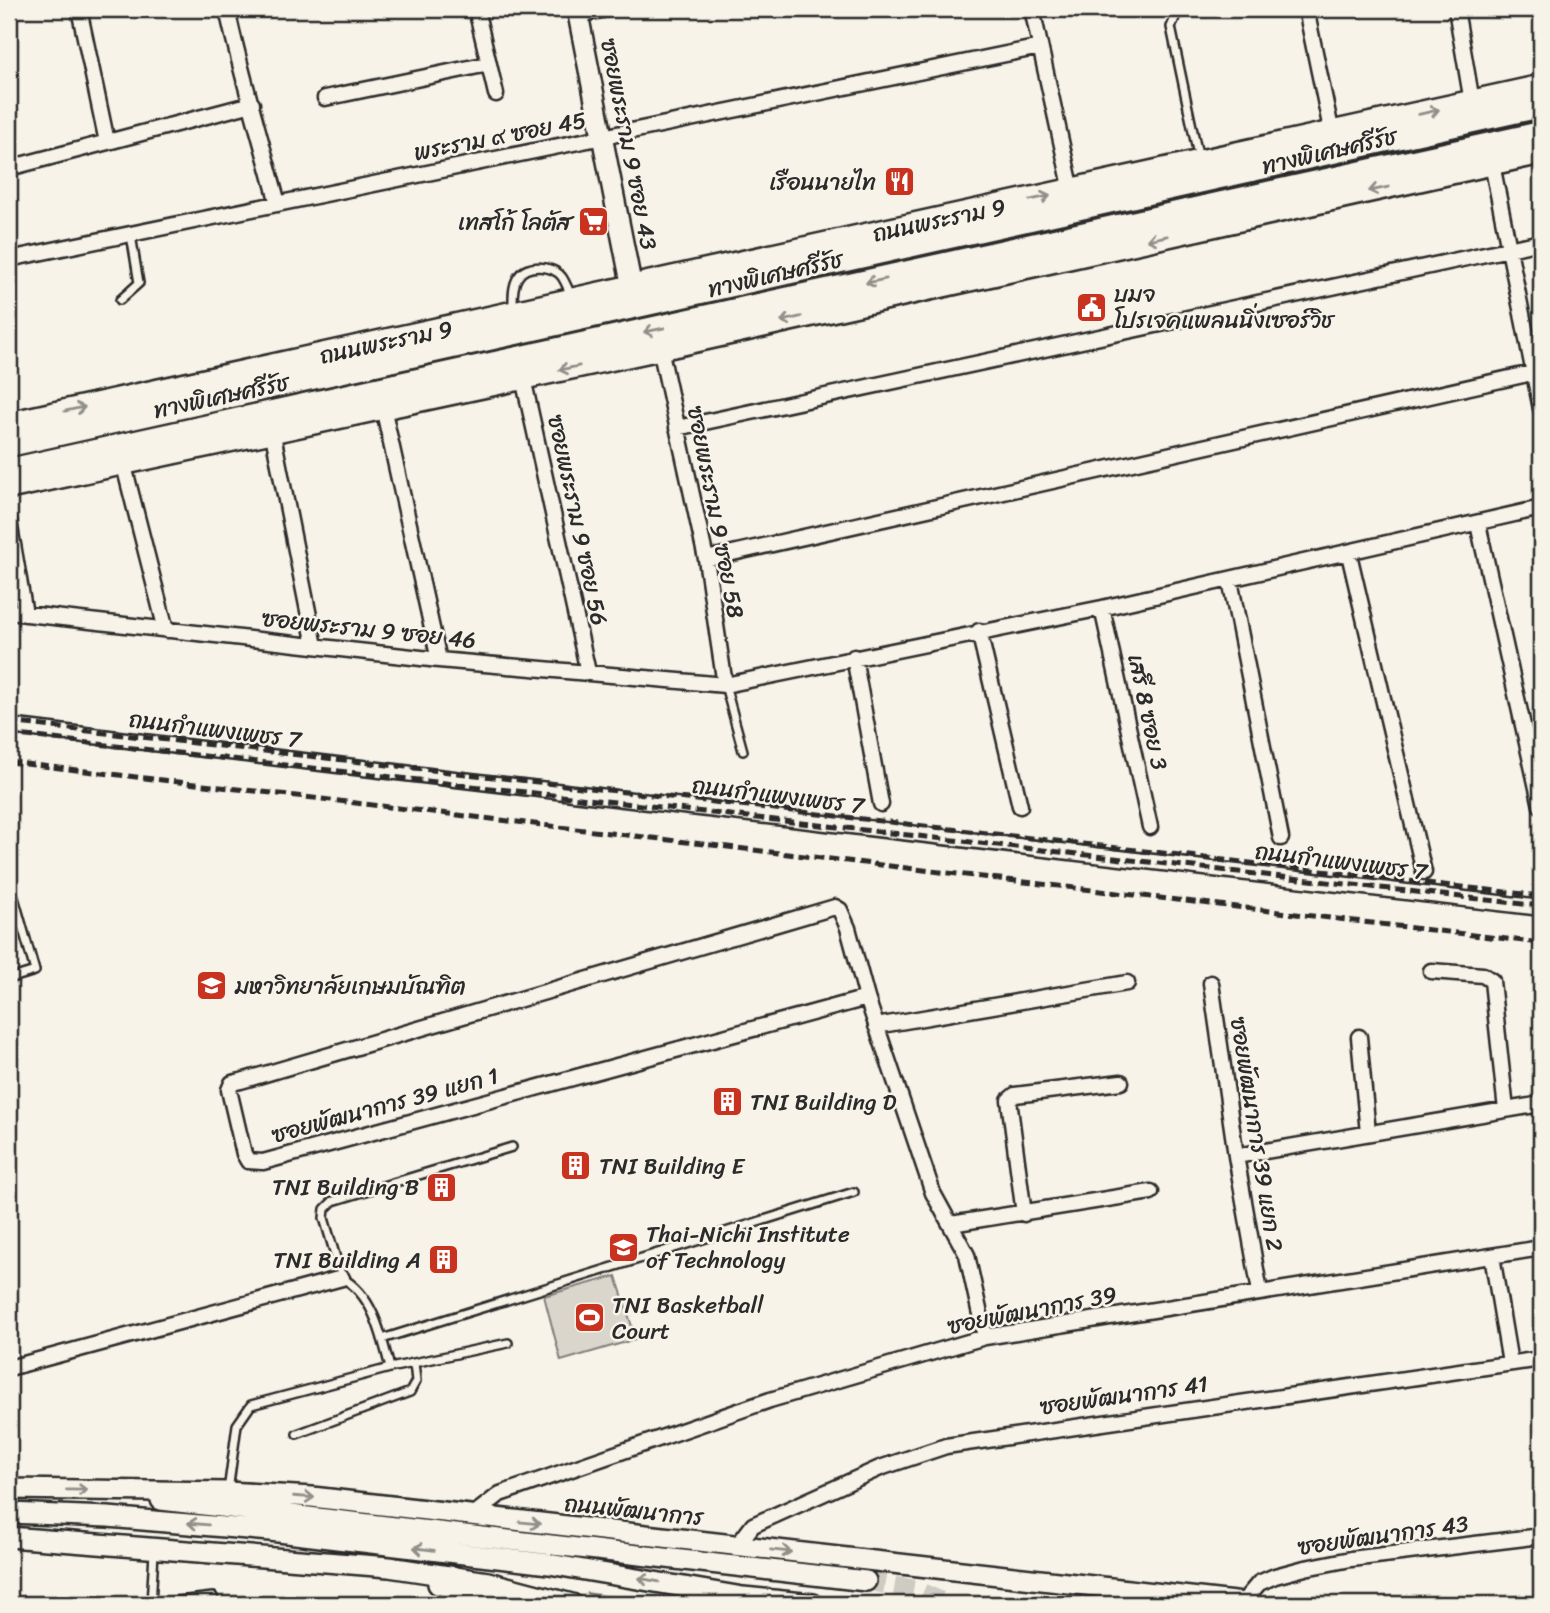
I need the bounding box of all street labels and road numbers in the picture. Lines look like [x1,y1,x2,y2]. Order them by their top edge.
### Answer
street label: ซอยพระราม 9 ซอย 43 [588,35,669,254]
street label: พระราม ๙ ซอย 45 [410,100,590,173]
street label: ทางพิเศษศรีรัช [1257,116,1403,187]
street label: ถนนพระราม 9 [869,186,1009,255]
street label: ทางพิเศษศรีรัช [703,239,849,310]
street label: ถนนพระราม 9 [316,308,456,377]
street label: ทางพิเศษศรีรัช [149,362,295,431]
street label: ซอยพระราม 9 ซอย 58 [675,402,756,622]
street label: ซอยพระราม 9 ซอย 56 [535,411,620,629]
street label: ซอยพระราม 9 ซอย 46 [260,598,478,661]
street label: เสรี 8 ซอย 3 [1115,650,1180,774]
street label: ถนนกำแพงเพชร 7 [127,699,305,761]
street label: ถนนกำแพงเพชร 7 [690,765,868,827]
street label: ถนนกำแพงเพชร 7 [1253,831,1431,893]
street label: ซอยพัฒนาการ 39 แยก 2 [1218,1014,1295,1254]
street label: ซอยพัฒนาการ 39 แยก 1 [267,1055,503,1155]
street label: ซอยพัฒนาการ 39 [944,1274,1120,1347]
street label: ซอยพัฒนาการ 41 [1037,1363,1211,1428]
street label: ถนนพัฒนาการ [562,1483,706,1538]
street label: ซอยพัฒนาการ 43 [1295,1503,1471,1568]

